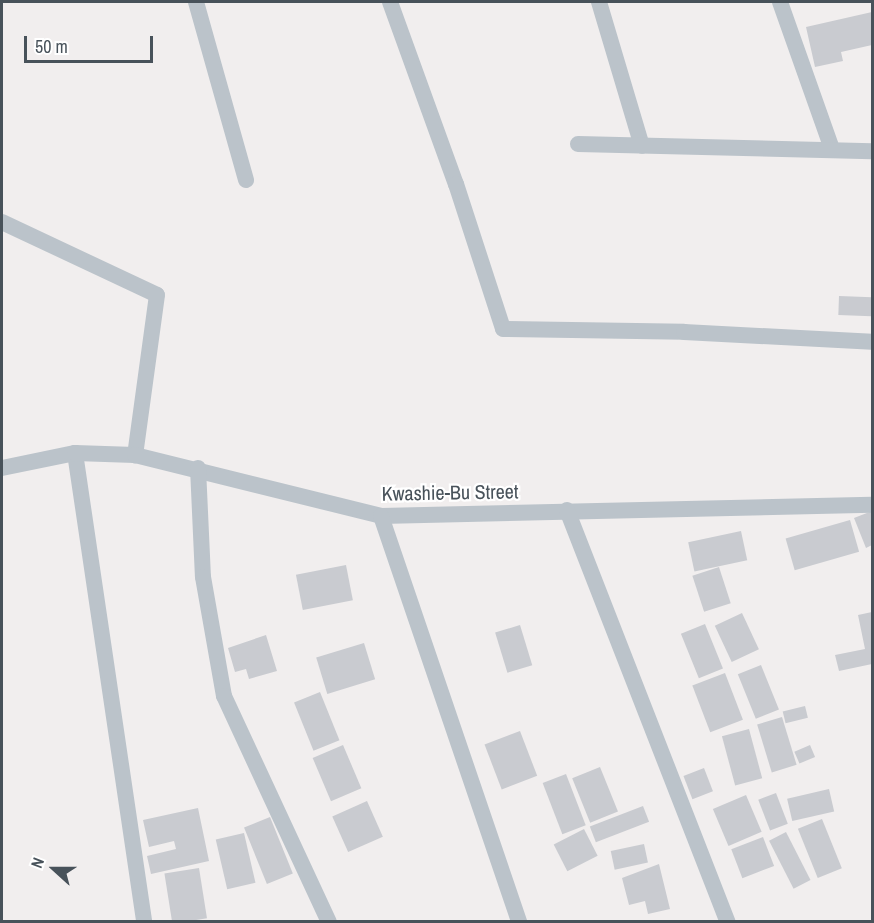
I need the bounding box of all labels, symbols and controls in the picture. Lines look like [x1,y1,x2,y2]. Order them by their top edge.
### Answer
scale bar [27,24,156,62]
text: 50 m [35,34,68,59]
street label: Kwashie-Bu Street [381,479,519,505]
north arrow [24,839,84,899]
text: N [25,854,49,871]

